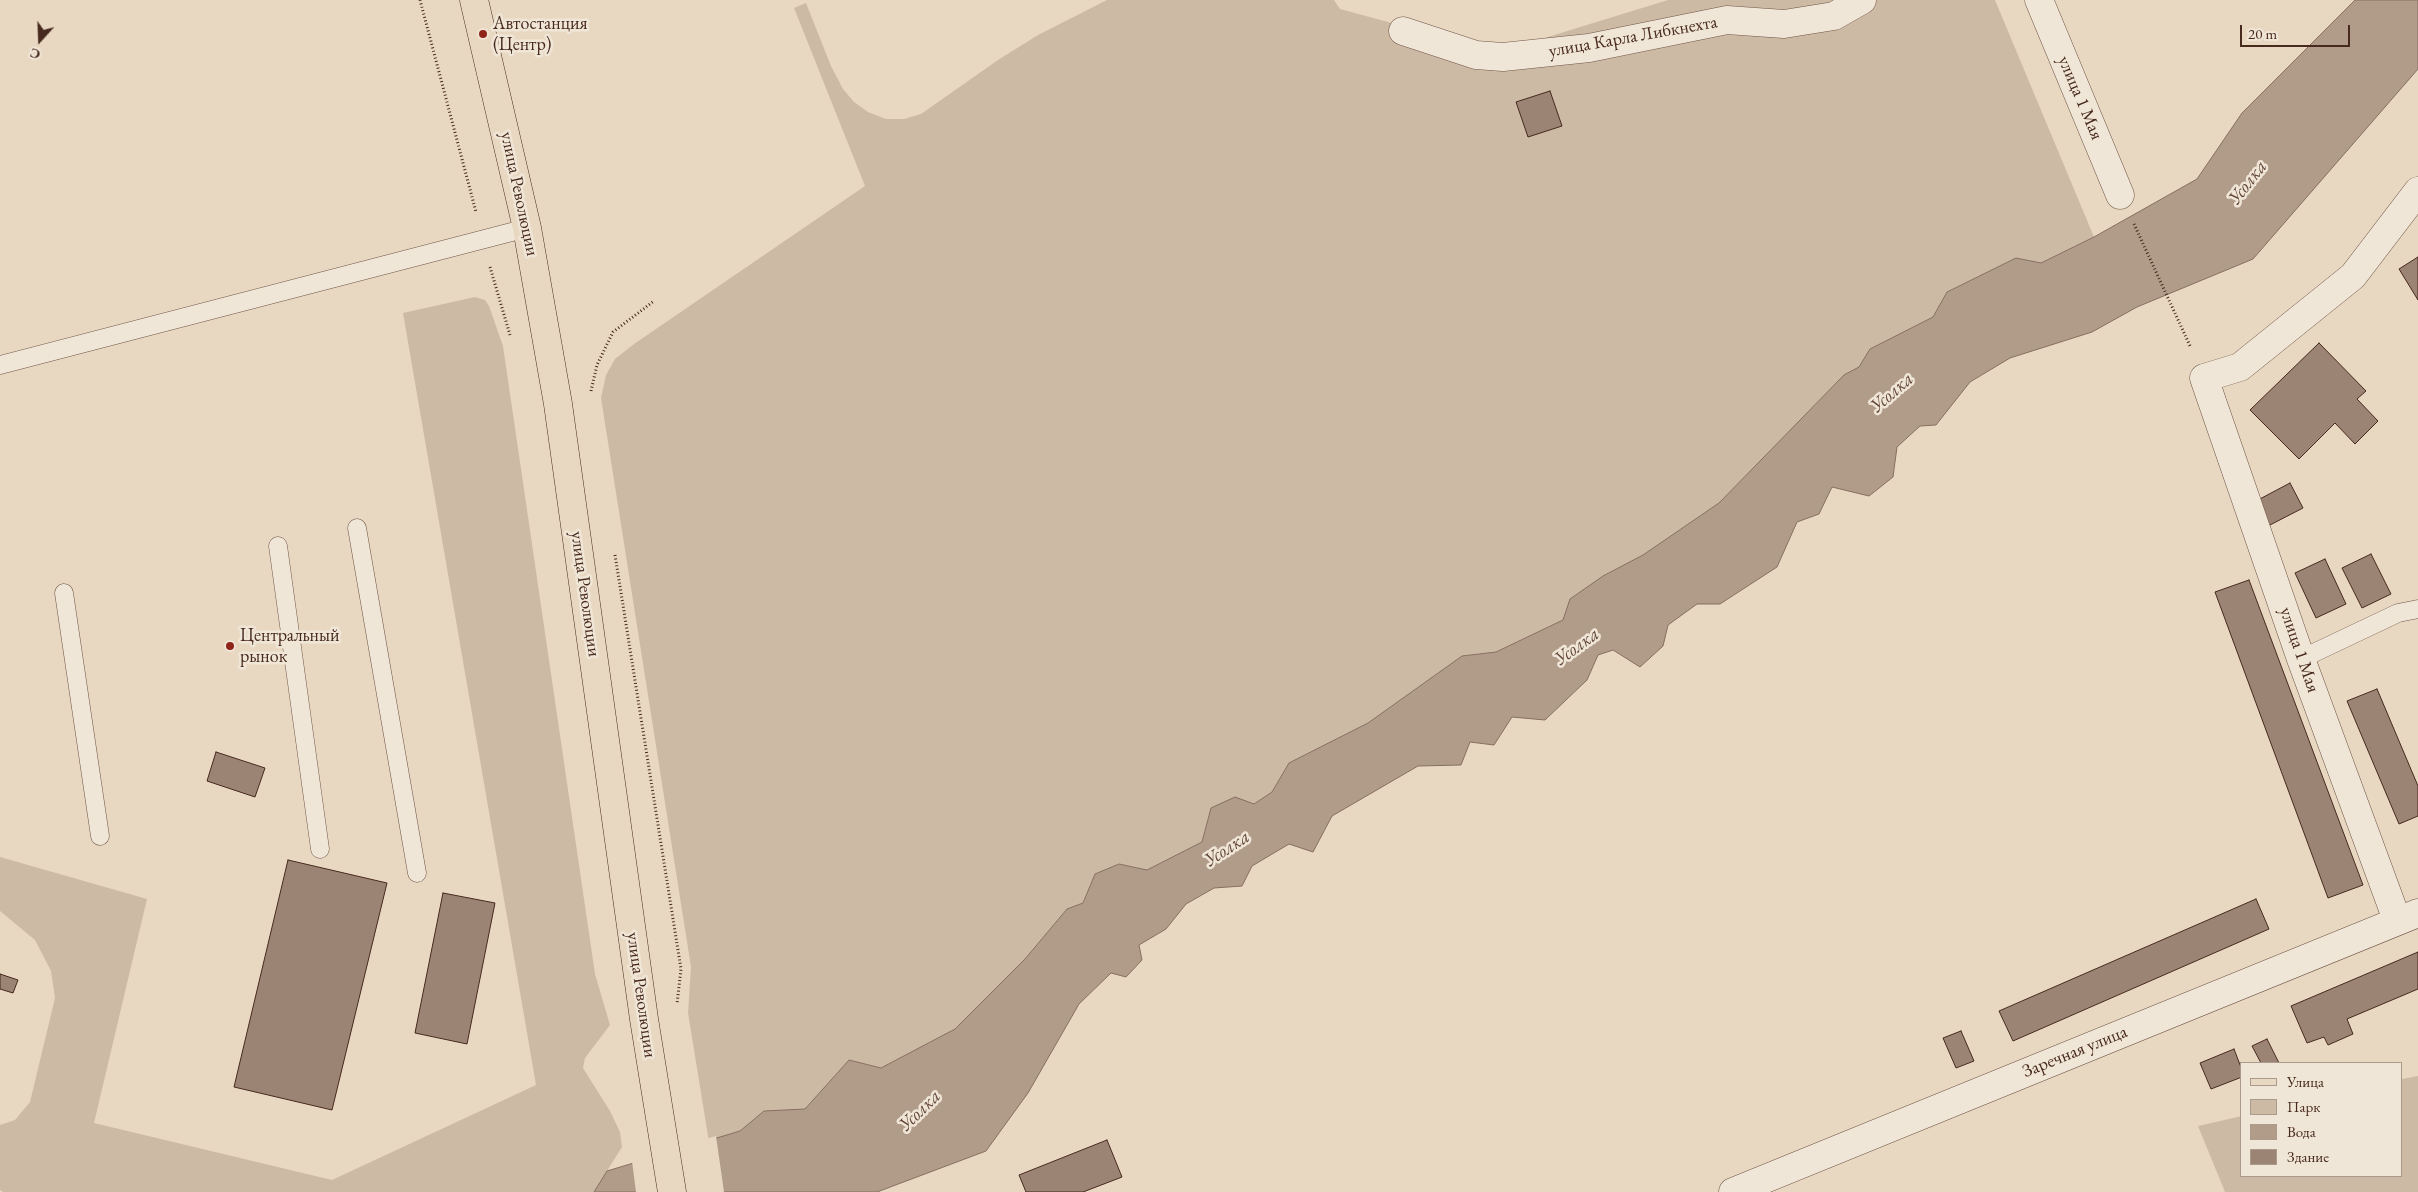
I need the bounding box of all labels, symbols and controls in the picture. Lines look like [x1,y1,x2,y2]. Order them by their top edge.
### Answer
street label: улица Карла Либкнехта [1547,12,1719,62]
place label: Автостанция (Центр) [493,13,587,56]
north arrow [15,15,65,65]
scale bar [2243,15,2353,47]
text: 20 m [2248,24,2277,43]
marker: Автостанция (Центр) [477,28,489,40]
text: С [27,44,43,64]
street label: улица 1 Мая [2053,53,2107,143]
street label: улица Революции [495,130,543,258]
water label: Усолка [2224,156,2272,210]
water label: Усолка [1866,368,1918,418]
street label: улица Революции [565,530,605,658]
street label: улица 1 Мая [2274,604,2324,696]
water label: Усолка [1550,623,1604,671]
place label: Центральный рынок [240,625,339,668]
marker: Центральный рынок [224,640,236,652]
water label: Усолка [1200,826,1254,872]
street label: улица Революции [621,931,661,1059]
street label: Заречная улица [2019,1021,2131,1083]
legend [2240,1062,2403,1177]
text: Улица [2287,1072,2324,1091]
water label: Усолка [894,1085,946,1137]
text: Парк [2287,1097,2320,1116]
text: Вода [2287,1122,2316,1141]
text: Здание [2287,1147,2329,1166]

